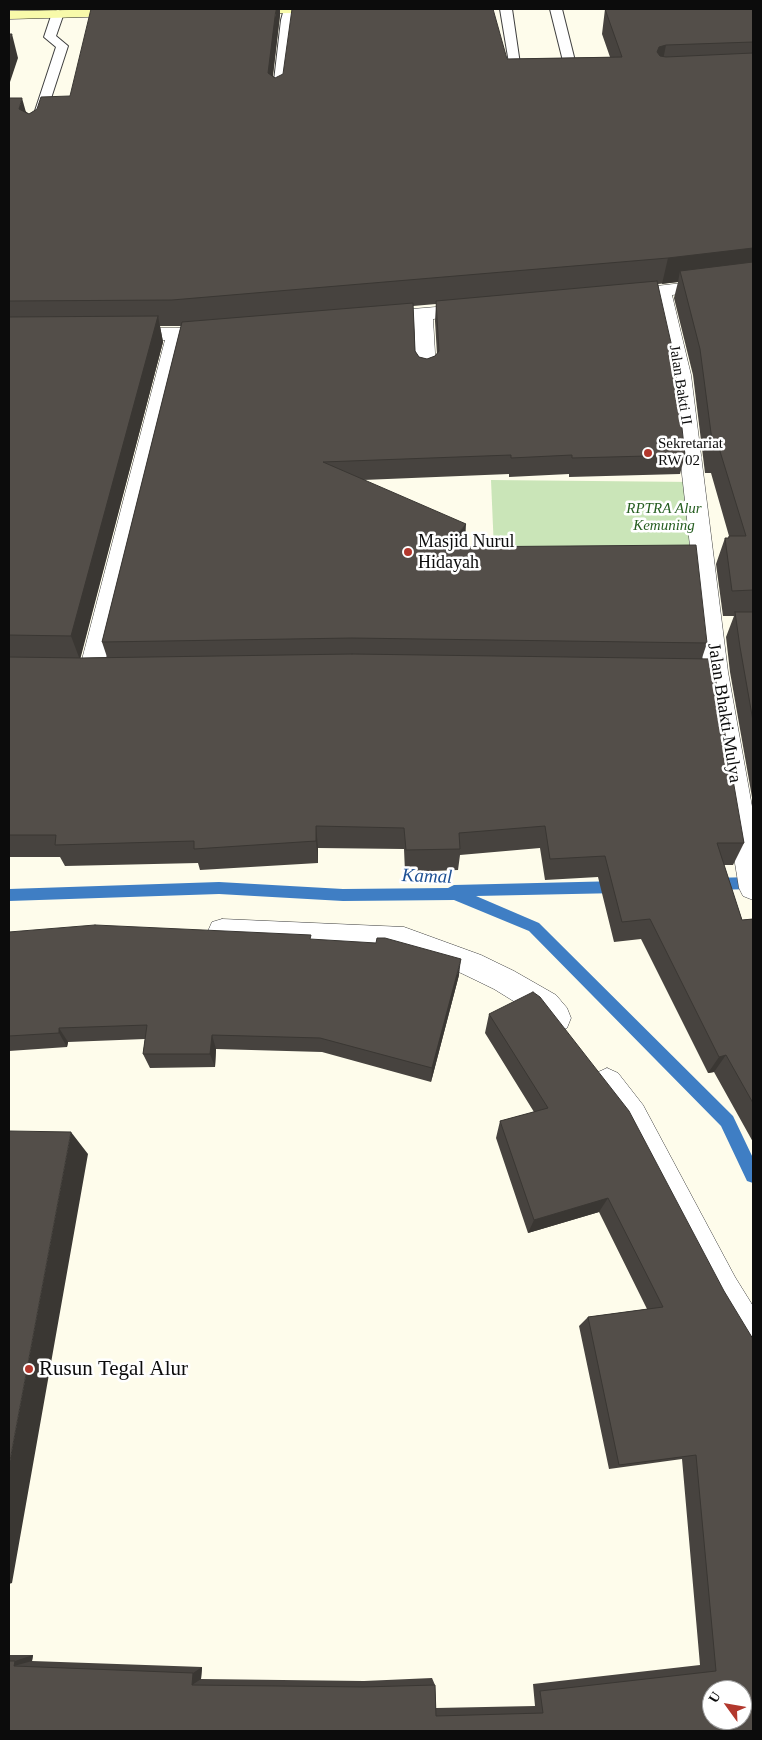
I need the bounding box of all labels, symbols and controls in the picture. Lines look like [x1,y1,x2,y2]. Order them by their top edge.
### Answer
street label: Jalan Bakti II [665,344,695,426]
place label: Sekretariat RW 02 [658,435,723,470]
marker: Sekretariat RW 02 [642,447,654,459]
park label: RPTRA Alur Kemuning [626,500,702,535]
place label: Masjid Nurul Hidayah [418,531,514,574]
marker: Masjid Nurul Hidayah [402,546,414,558]
street label: Jalan Bhakti Mulya [702,642,746,784]
water label: Kamal [401,865,453,889]
place label: Rusun Tegal Alur [39,1356,188,1382]
marker: Rusun Tegal Alur [23,1363,35,1375]
north arrow [702,1680,752,1730]
text: U [706,1689,724,1706]

